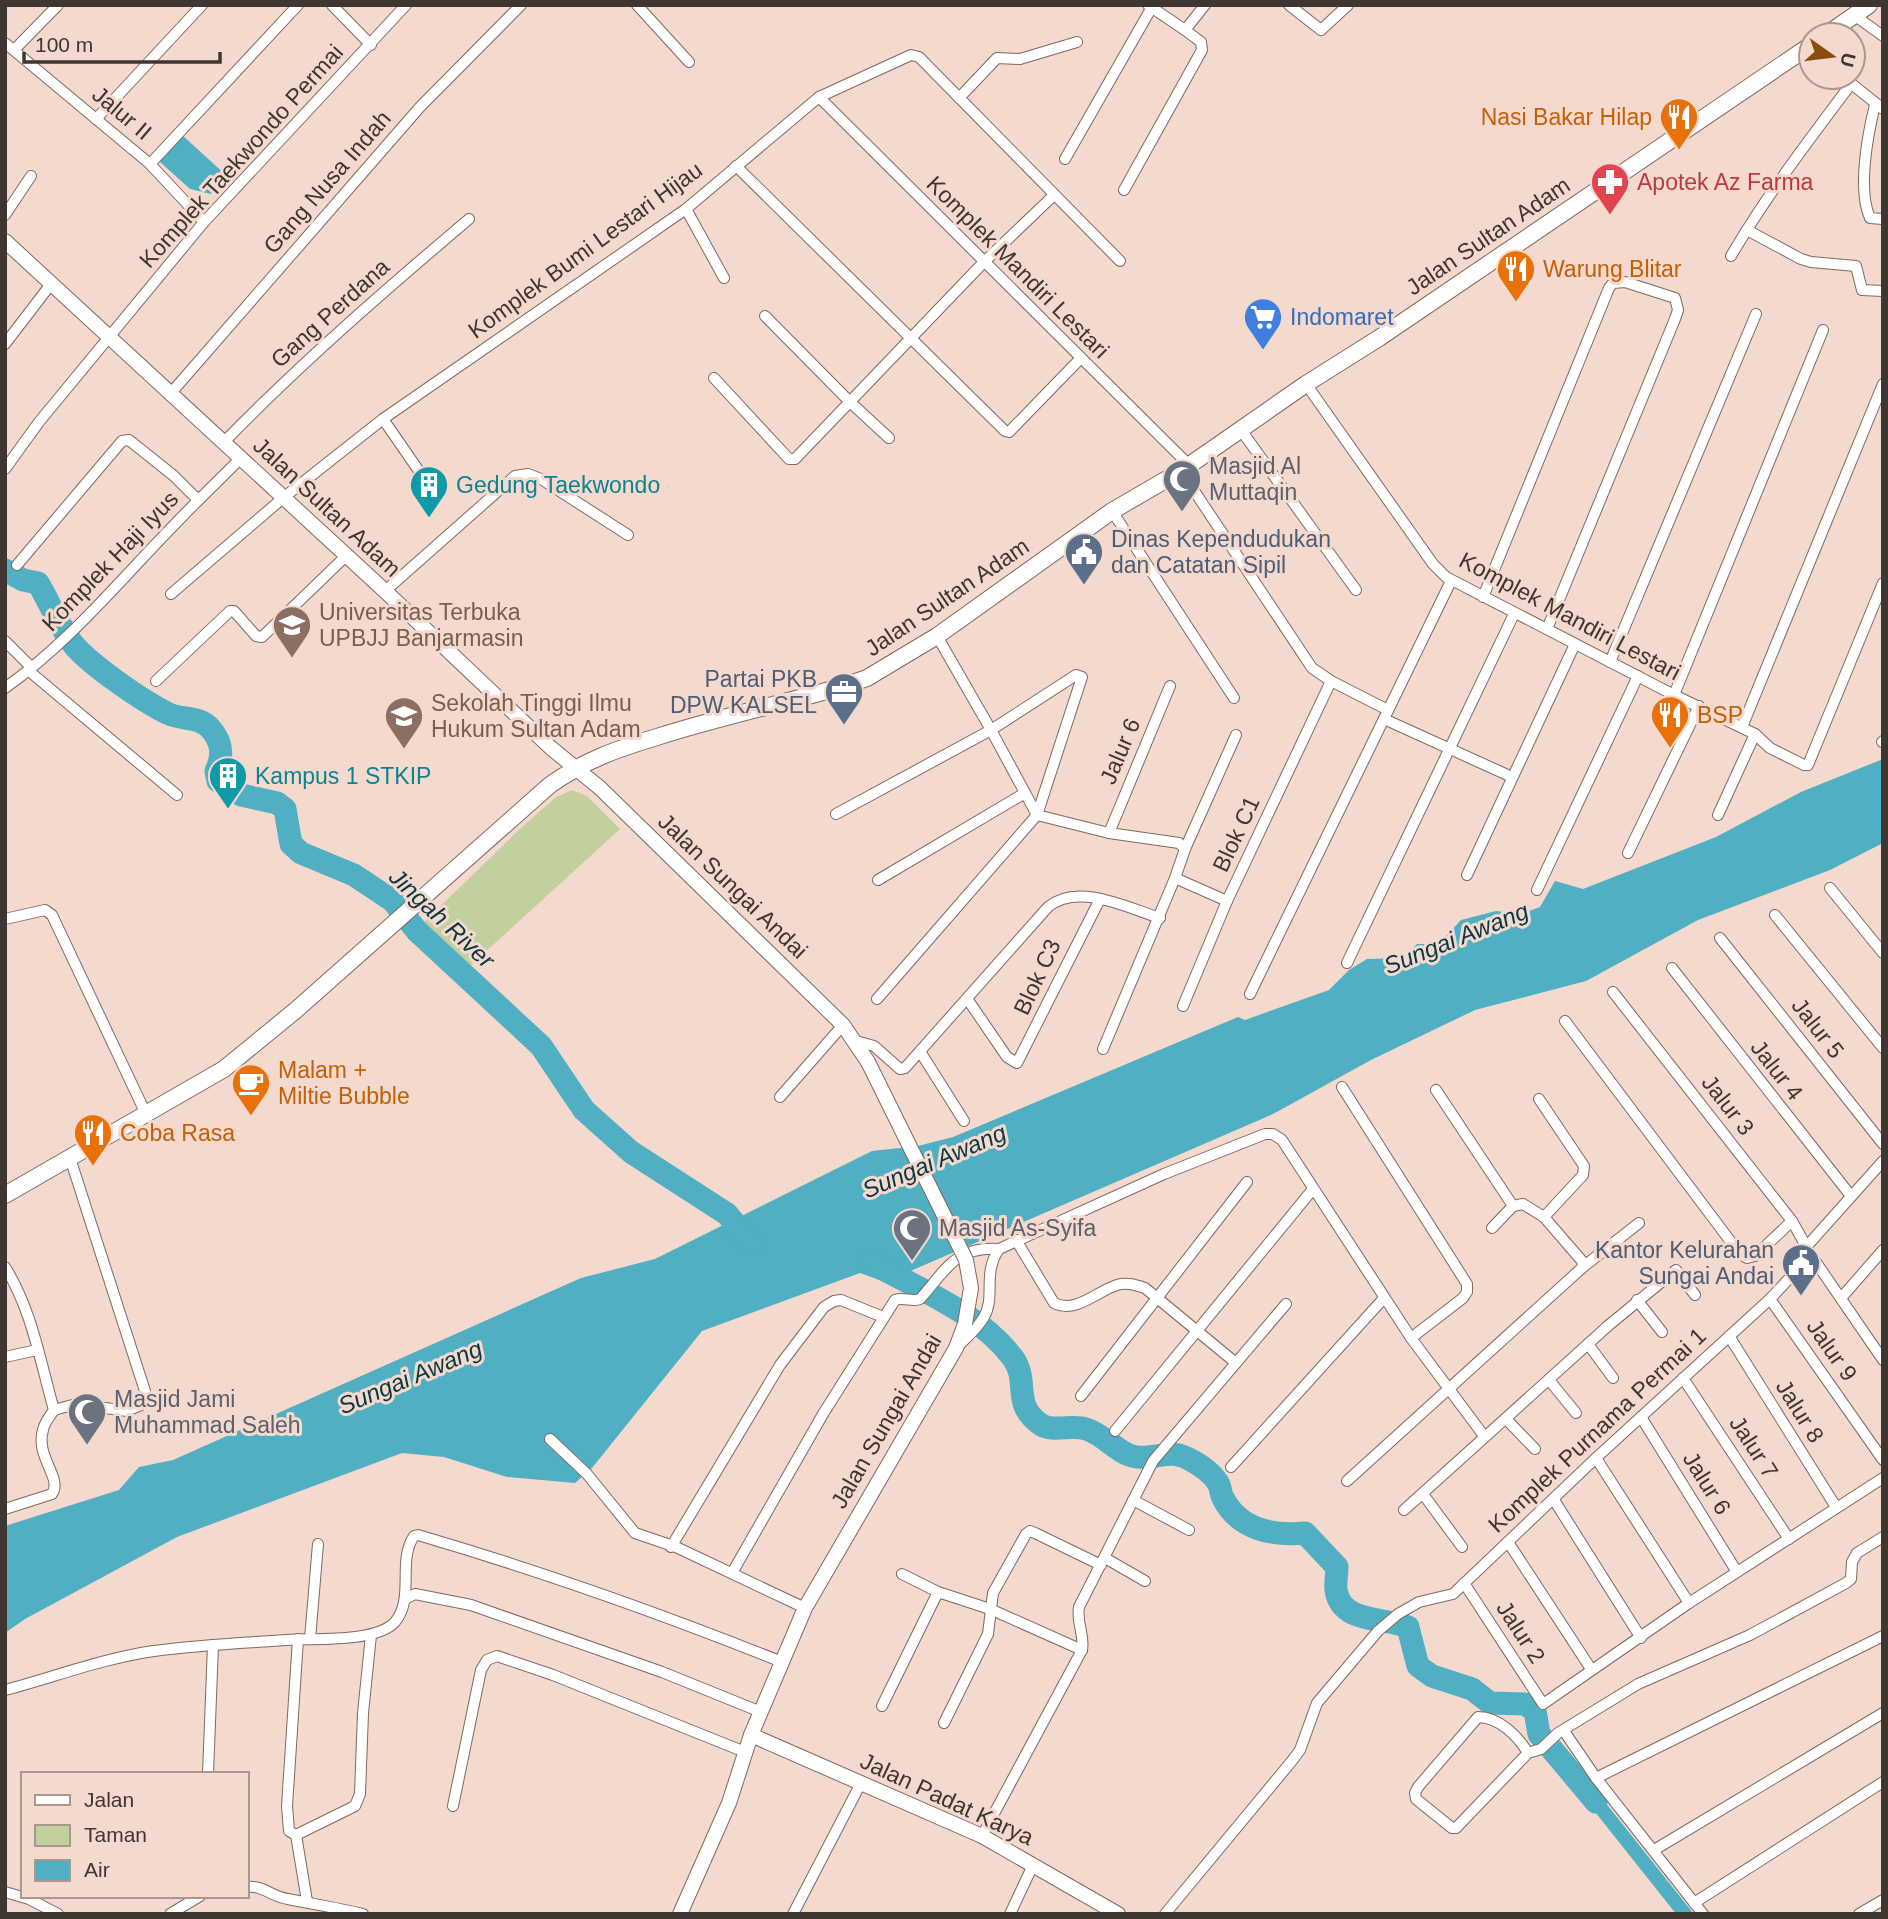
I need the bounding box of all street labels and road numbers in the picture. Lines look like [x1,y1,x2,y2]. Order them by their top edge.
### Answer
street label: Komplek Taekwondo Permai [134,39,348,273]
street label: Jalur II [87,81,157,145]
street label: Gang Nusa Indah [258,105,396,259]
street label: Komplek Bumi Lestari Hijau [463,156,707,344]
street label: Komplek Mandiri Lestari [922,171,1114,363]
street label: Jalan Sultan Adam [1401,172,1575,300]
street label: Gang Perdana [266,253,394,373]
street label: Jalan Sultan Adam [248,432,406,582]
street label: Komplek Haji Iyus [37,486,183,636]
street label: Jalan Sultan Adam [860,533,1034,661]
street label: Komplek Mandiri Lestari [1455,547,1685,685]
street label: Jalur 6 [1095,714,1145,788]
street label: Blok C1 [1207,792,1265,876]
street label: Jalan Sungai Andai [653,808,813,964]
street label: Blok C3 [1008,935,1066,1019]
street label: Jalur 5 [1787,993,1849,1063]
street label: Jalur 4 [1746,1035,1809,1105]
street label: Jalur 3 [1697,1070,1759,1140]
street label: Jalur 9 [1802,1314,1862,1386]
street label: Komplek Purnama Permai 1 [1483,1322,1711,1538]
street label: Jalan Sungai Andai [826,1329,946,1513]
street label: Jalur 8 [1771,1375,1829,1447]
street label: Jalur 7 [1724,1411,1784,1483]
street label: Jalur 6 [1678,1447,1736,1519]
street label: Jalur 2 [1491,1596,1551,1668]
street label: Jalan Padat Karya [856,1748,1038,1851]

